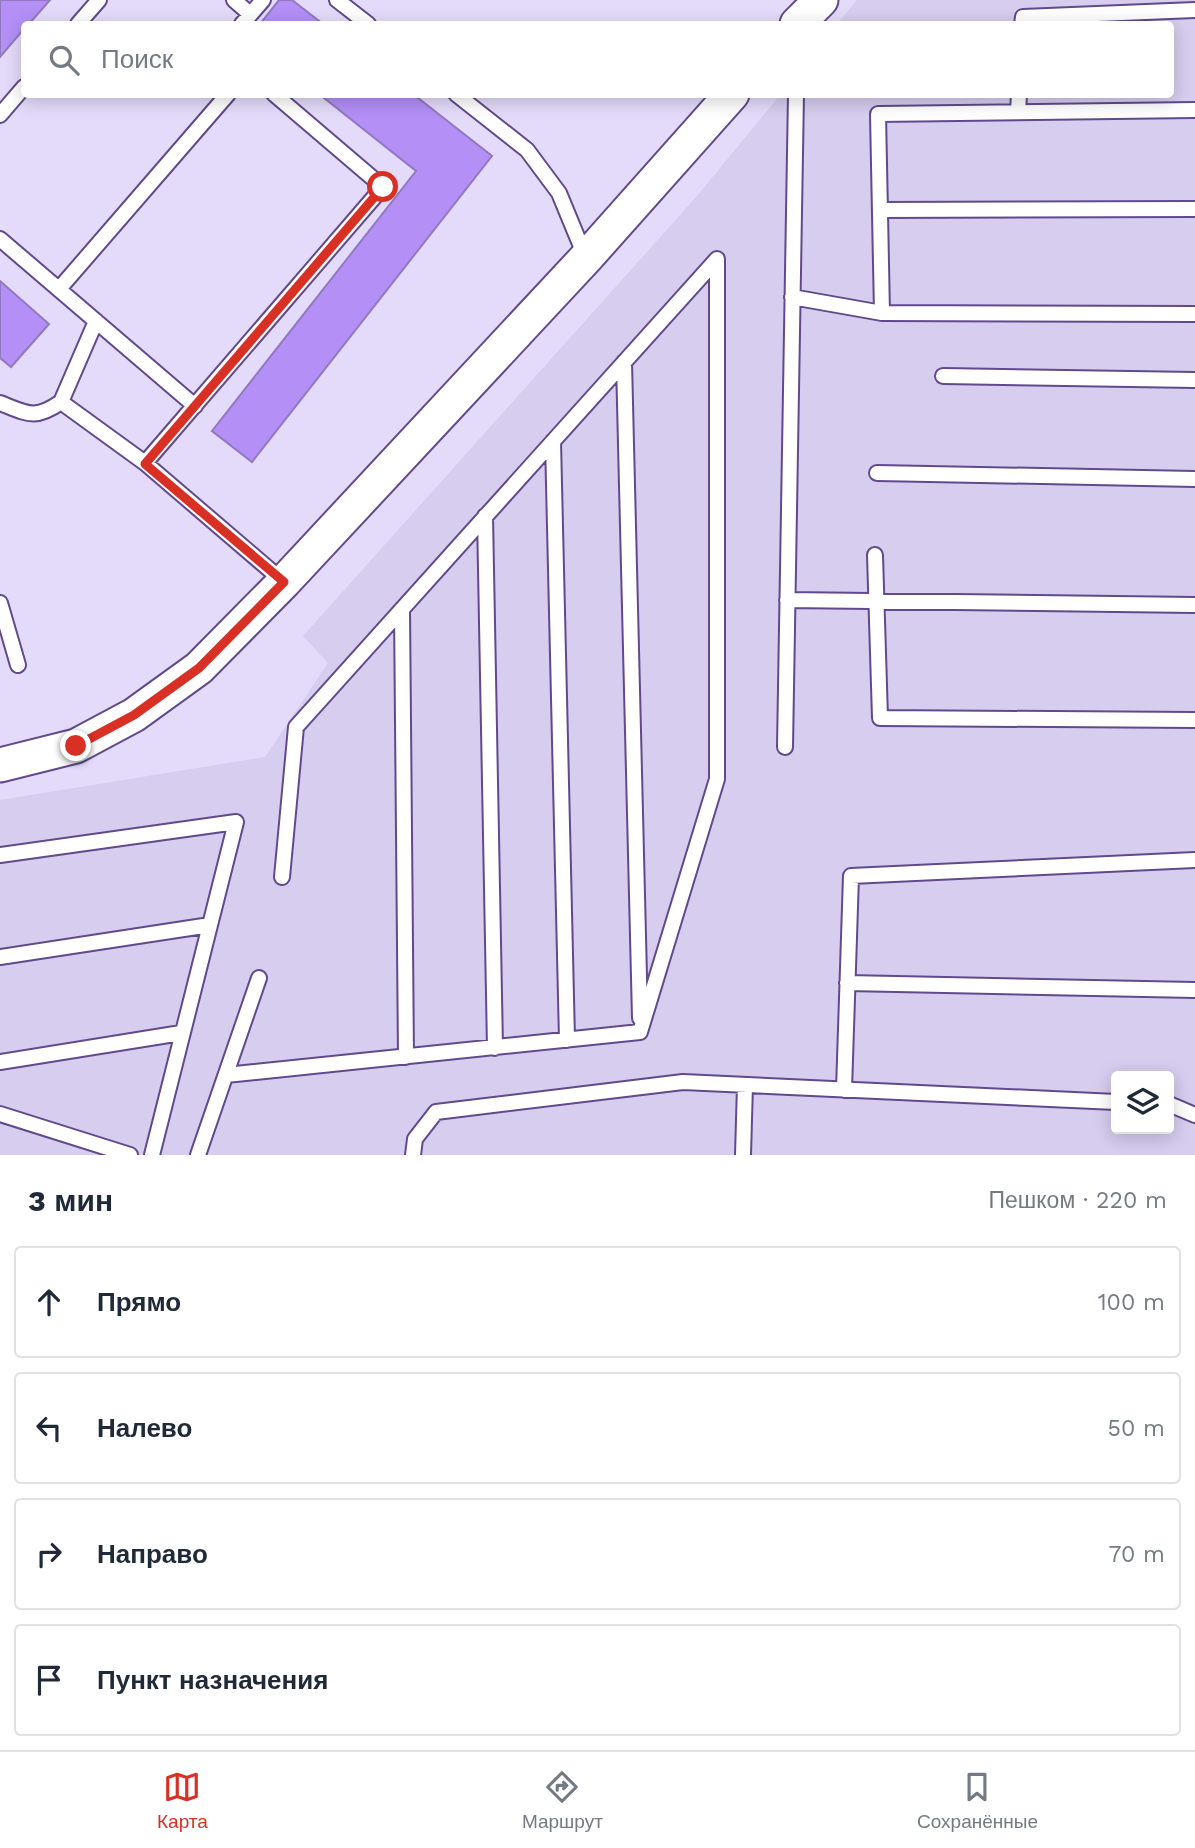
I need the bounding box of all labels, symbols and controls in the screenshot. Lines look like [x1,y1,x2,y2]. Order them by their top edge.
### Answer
search box [21,21,1174,98]
icon: search [45,41,83,79]
text: Поиск [101,44,173,74]
route start [367,171,398,202]
route end [60,730,91,761]
map controls [1111,1071,1174,1134]
button: layers [1111,1071,1174,1134]
text: 3 мин [28,1183,113,1218]
text: Пешком · 220 m [989,1187,1167,1214]
icon: ahead [30,1283,68,1321]
text: Прямо [97,1287,181,1317]
text: 100 m [1098,1289,1165,1316]
icon: left [30,1409,68,1447]
text: Налево [97,1413,192,1443]
text: 50 m [1108,1415,1165,1442]
icon: right [30,1535,68,1573]
text: Направо [97,1539,208,1569]
text: 70 m [1108,1541,1165,1568]
icon: arrive [30,1661,68,1699]
text: Пункт назначения [97,1665,328,1695]
tab: Карта [157,1768,208,1833]
tab: Маршрут [522,1768,603,1833]
tab: Сохранённые [917,1768,1038,1833]

